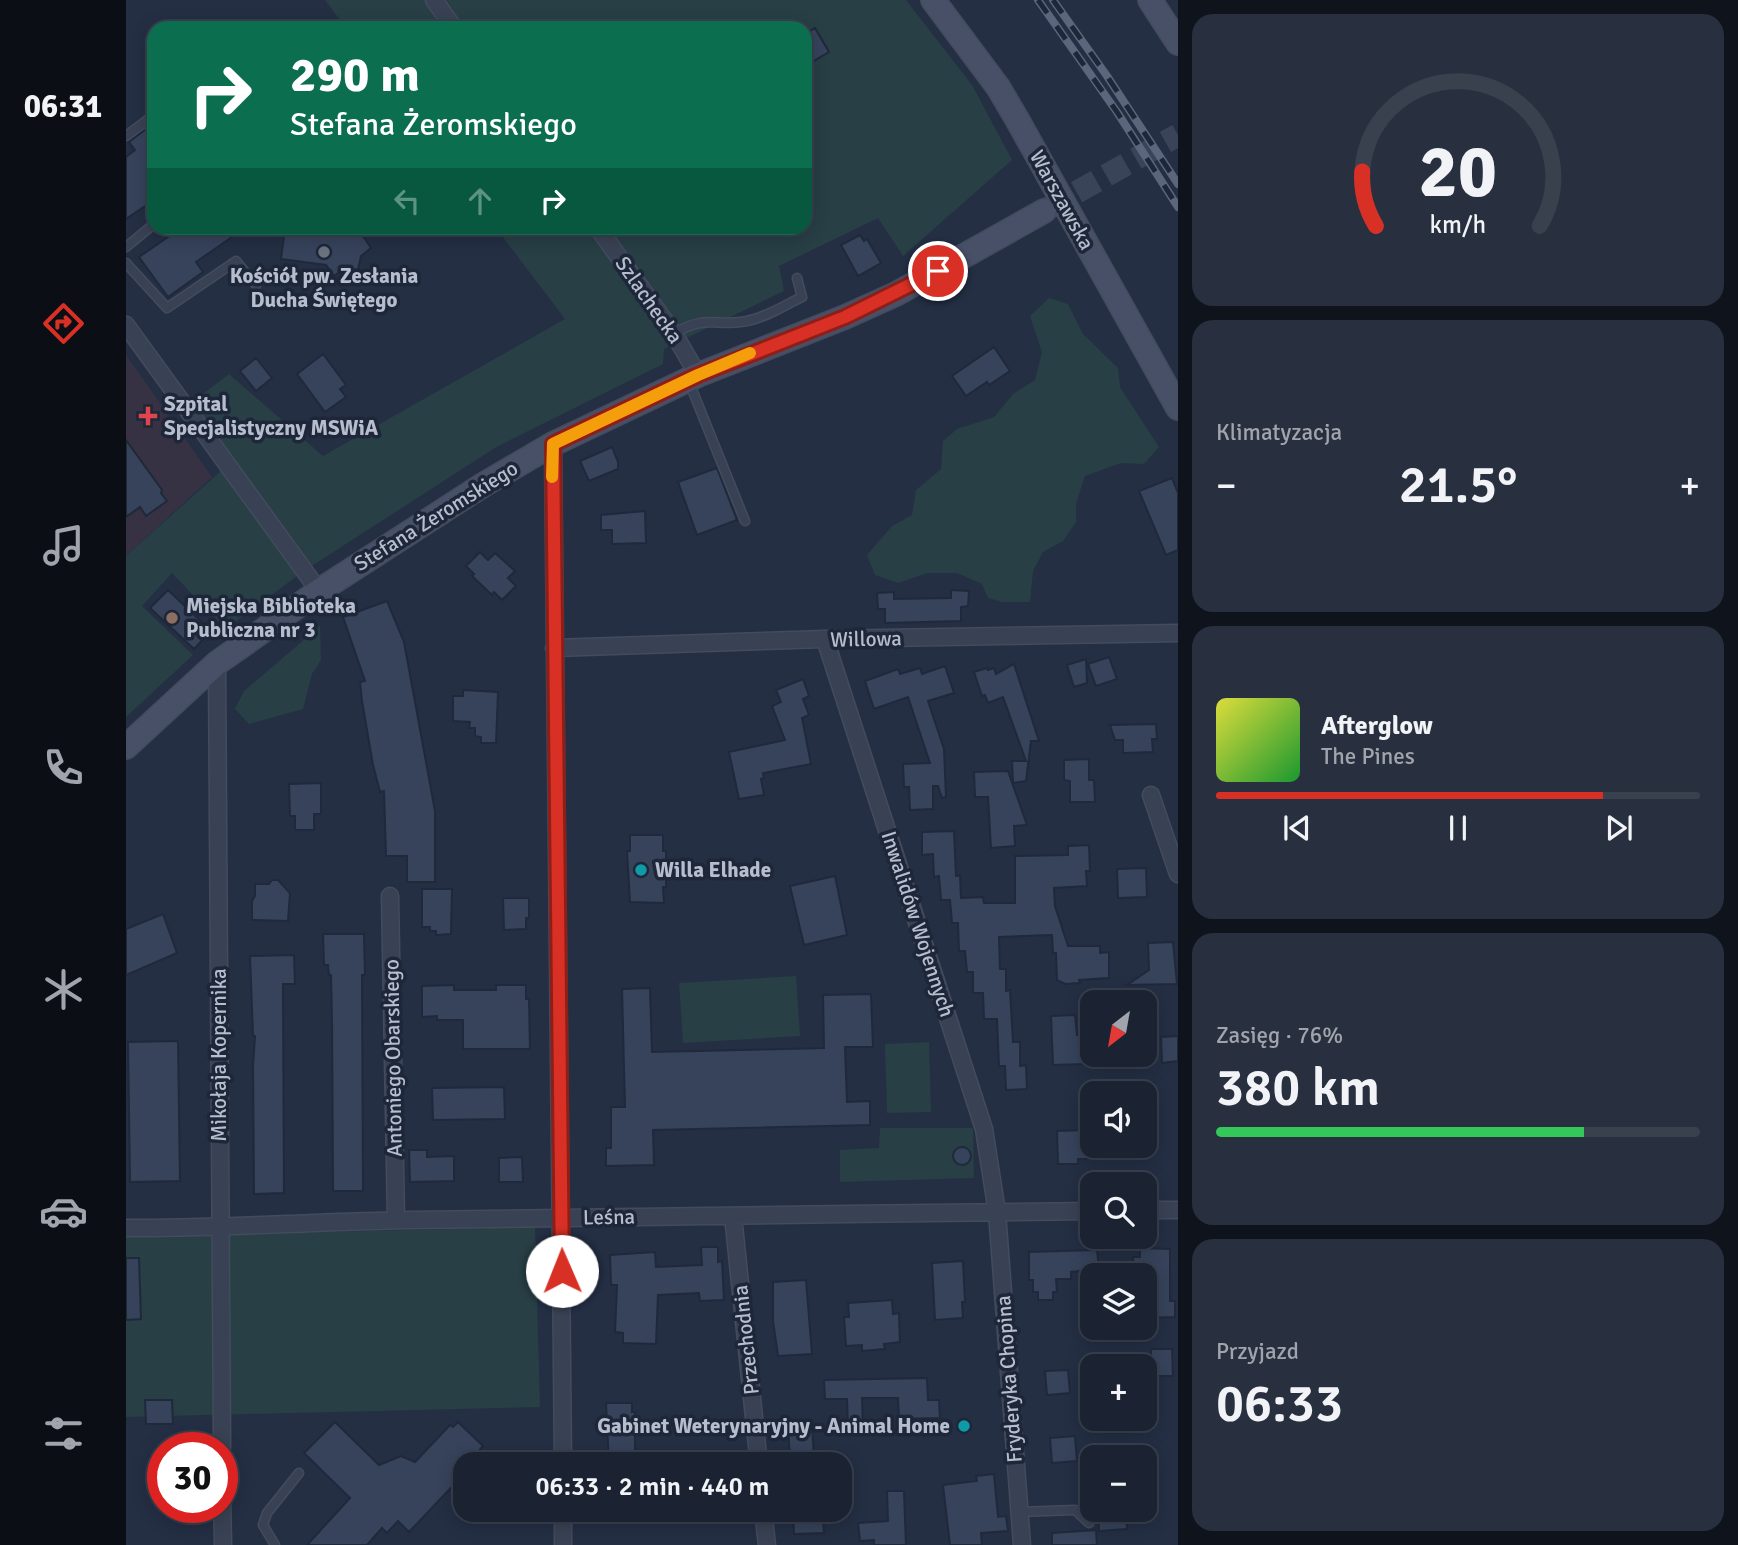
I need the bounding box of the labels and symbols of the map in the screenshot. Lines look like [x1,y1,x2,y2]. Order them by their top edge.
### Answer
street label: Warszawska [1024,146,1100,254]
pin [908,241,968,301]
marker: Kościół pw. Zesłania Ducha Świętego [316,244,332,260]
street label: Szlachecka [610,251,688,349]
place label: Kościół pw. Zesłania Ducha Świętego [230,263,418,313]
place label: Szpital Specjalistyczny MSWiA [164,391,379,441]
marker: Szpital Specjalistyczny MSWiA [138,406,158,426]
street label: Stefana Żeromskiego [349,455,523,577]
place label: Miejska Biblioteka Publiczna nr 3 [186,593,356,643]
marker: Miejska Biblioteka Publiczna nr 3 [164,610,180,626]
street label: Willowa [830,625,902,653]
street label: Inwalidów Wojennych [876,828,960,1020]
place label: Willa Elhade [655,857,771,883]
marker: Willa Elhade [633,862,649,878]
street label: Antoniego Obarskiego [378,959,408,1157]
street label: Mikołaja Kopernika [206,968,232,1142]
north arrow [1080,990,1157,1068]
street label: Leśna [583,1204,635,1230]
position arrow [525,1234,599,1308]
street label: Przechodnia [727,1284,765,1396]
street label: Fryderyka Chopina [990,1294,1028,1464]
place label: Gabinet Weterynaryjny - Animal Home [597,1413,950,1439]
marker: Gabinet Weterynaryjny - Animal Home [956,1418,972,1434]
speed limit sign: 30 [147,1432,238,1523]

